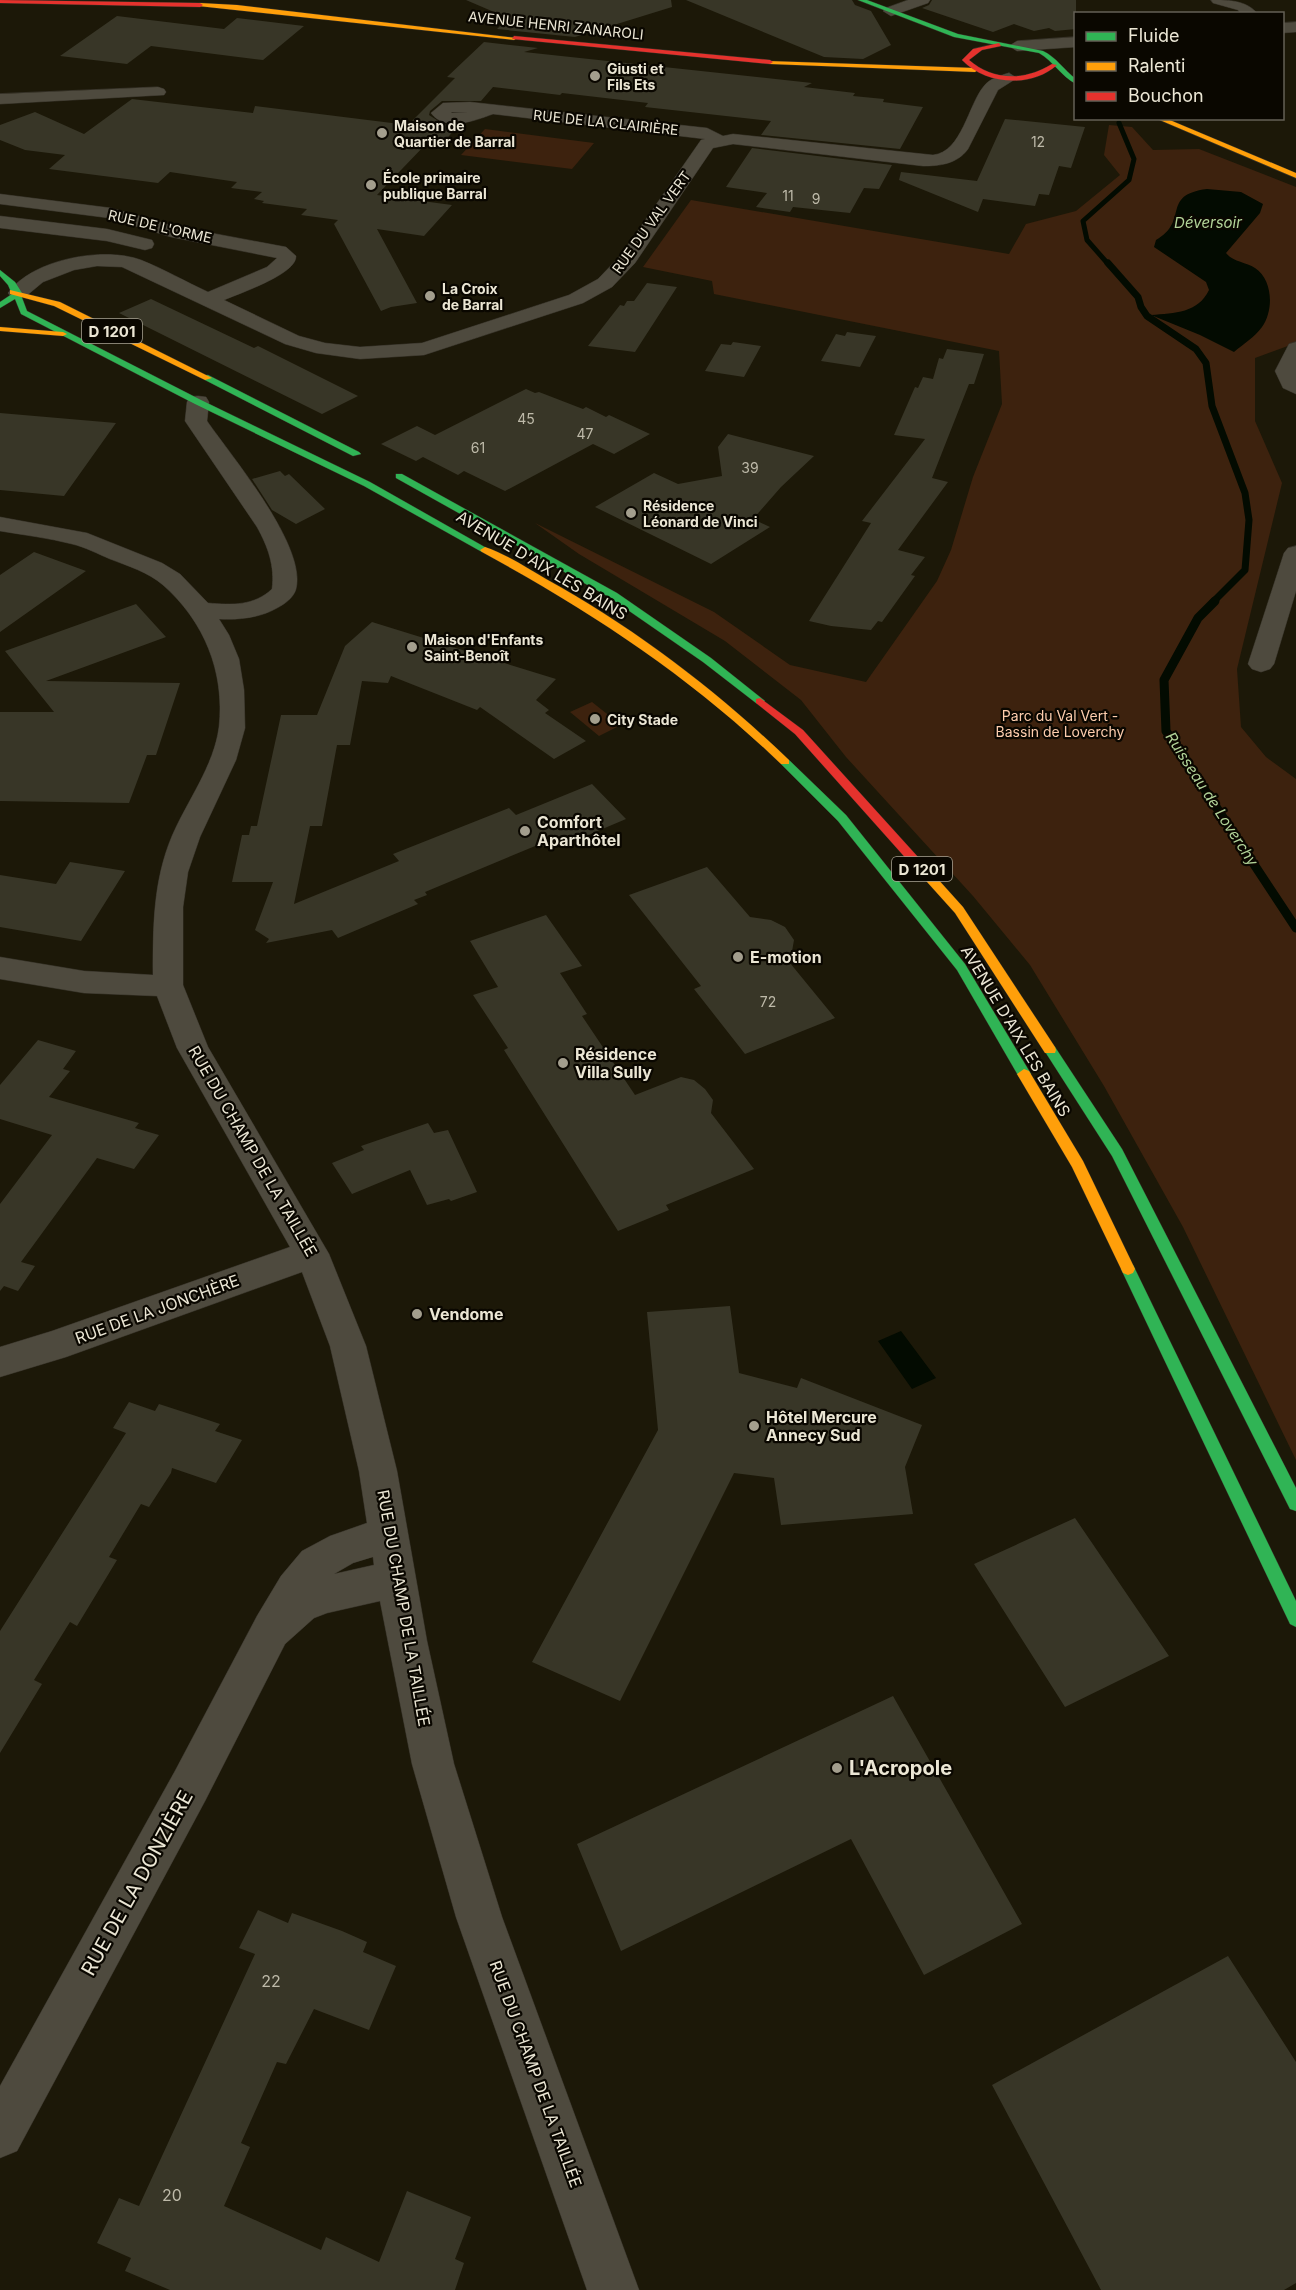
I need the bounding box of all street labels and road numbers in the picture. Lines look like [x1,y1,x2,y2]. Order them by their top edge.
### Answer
street label: AVENUE HENRI ZANAROLI [467,7,645,43]
street label: RUE DE LA CLAIRIÈRE [533,106,679,138]
street label: RUE DU VAL VERT [608,167,694,277]
street label: RUE DE L'ORME [107,206,213,246]
road number: D 1201 [82,319,142,343]
street label: AVENUE D'AIX LES BAINS [453,506,631,624]
road number: D 1201 [892,857,952,881]
street label: AVENUE D'AIX LES BAINS [957,942,1075,1120]
street label: RUE DU CHAMP DE LA TAILLÉE [184,1042,322,1260]
street label: RUE DE LA JONCHÈRE [72,1270,242,1348]
street label: RUE DU CHAMP DE LA TAILLÉE [373,1488,435,1728]
street label: RUE DE LA DONZIÈRE [75,1786,198,1980]
street label: RUE DU CHAMP DE LA TAILLÉE [486,1958,586,2190]

